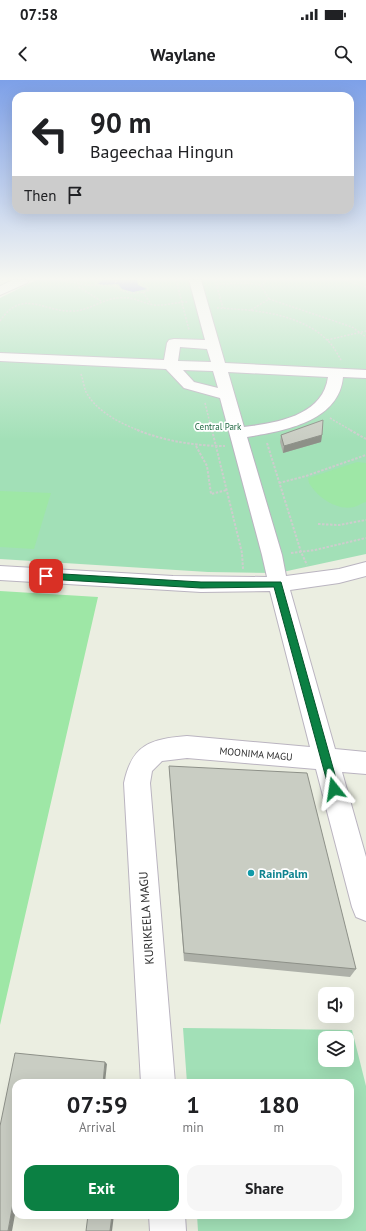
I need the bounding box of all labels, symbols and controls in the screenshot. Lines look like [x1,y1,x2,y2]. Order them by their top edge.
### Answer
text: 07:58 [20,5,58,24]
icon: back [12,43,34,65]
text: Waylane [150,43,216,66]
icon: search [332,43,354,65]
text: 90 m [90,104,151,141]
icon: left [24,108,76,160]
text: Bageechaa Hingun [90,140,234,163]
icon: arrive [64,184,86,206]
text: Then [24,186,56,205]
park label: Central Park [195,421,242,432]
pin [29,559,63,593]
icon: arrive [35,565,57,587]
street label: MOONIMA MAGU [219,744,293,764]
position arrow [313,768,355,810]
place label: RainPalm [259,866,308,881]
marker: RainPalm [246,868,256,878]
street label: KURIKEELA MAGU [135,871,157,965]
map controls [318,987,354,1067]
button: sound [318,987,354,1023]
button: layers [318,1031,354,1067]
text: 07:59 [67,1089,128,1120]
text: 1 [186,1089,200,1120]
text: 180 [258,1089,299,1120]
text: Arrival [79,1119,115,1136]
text: min [182,1119,204,1136]
text: m [274,1119,284,1136]
button: Exit [24,1165,179,1211]
button: Share [187,1165,342,1211]

